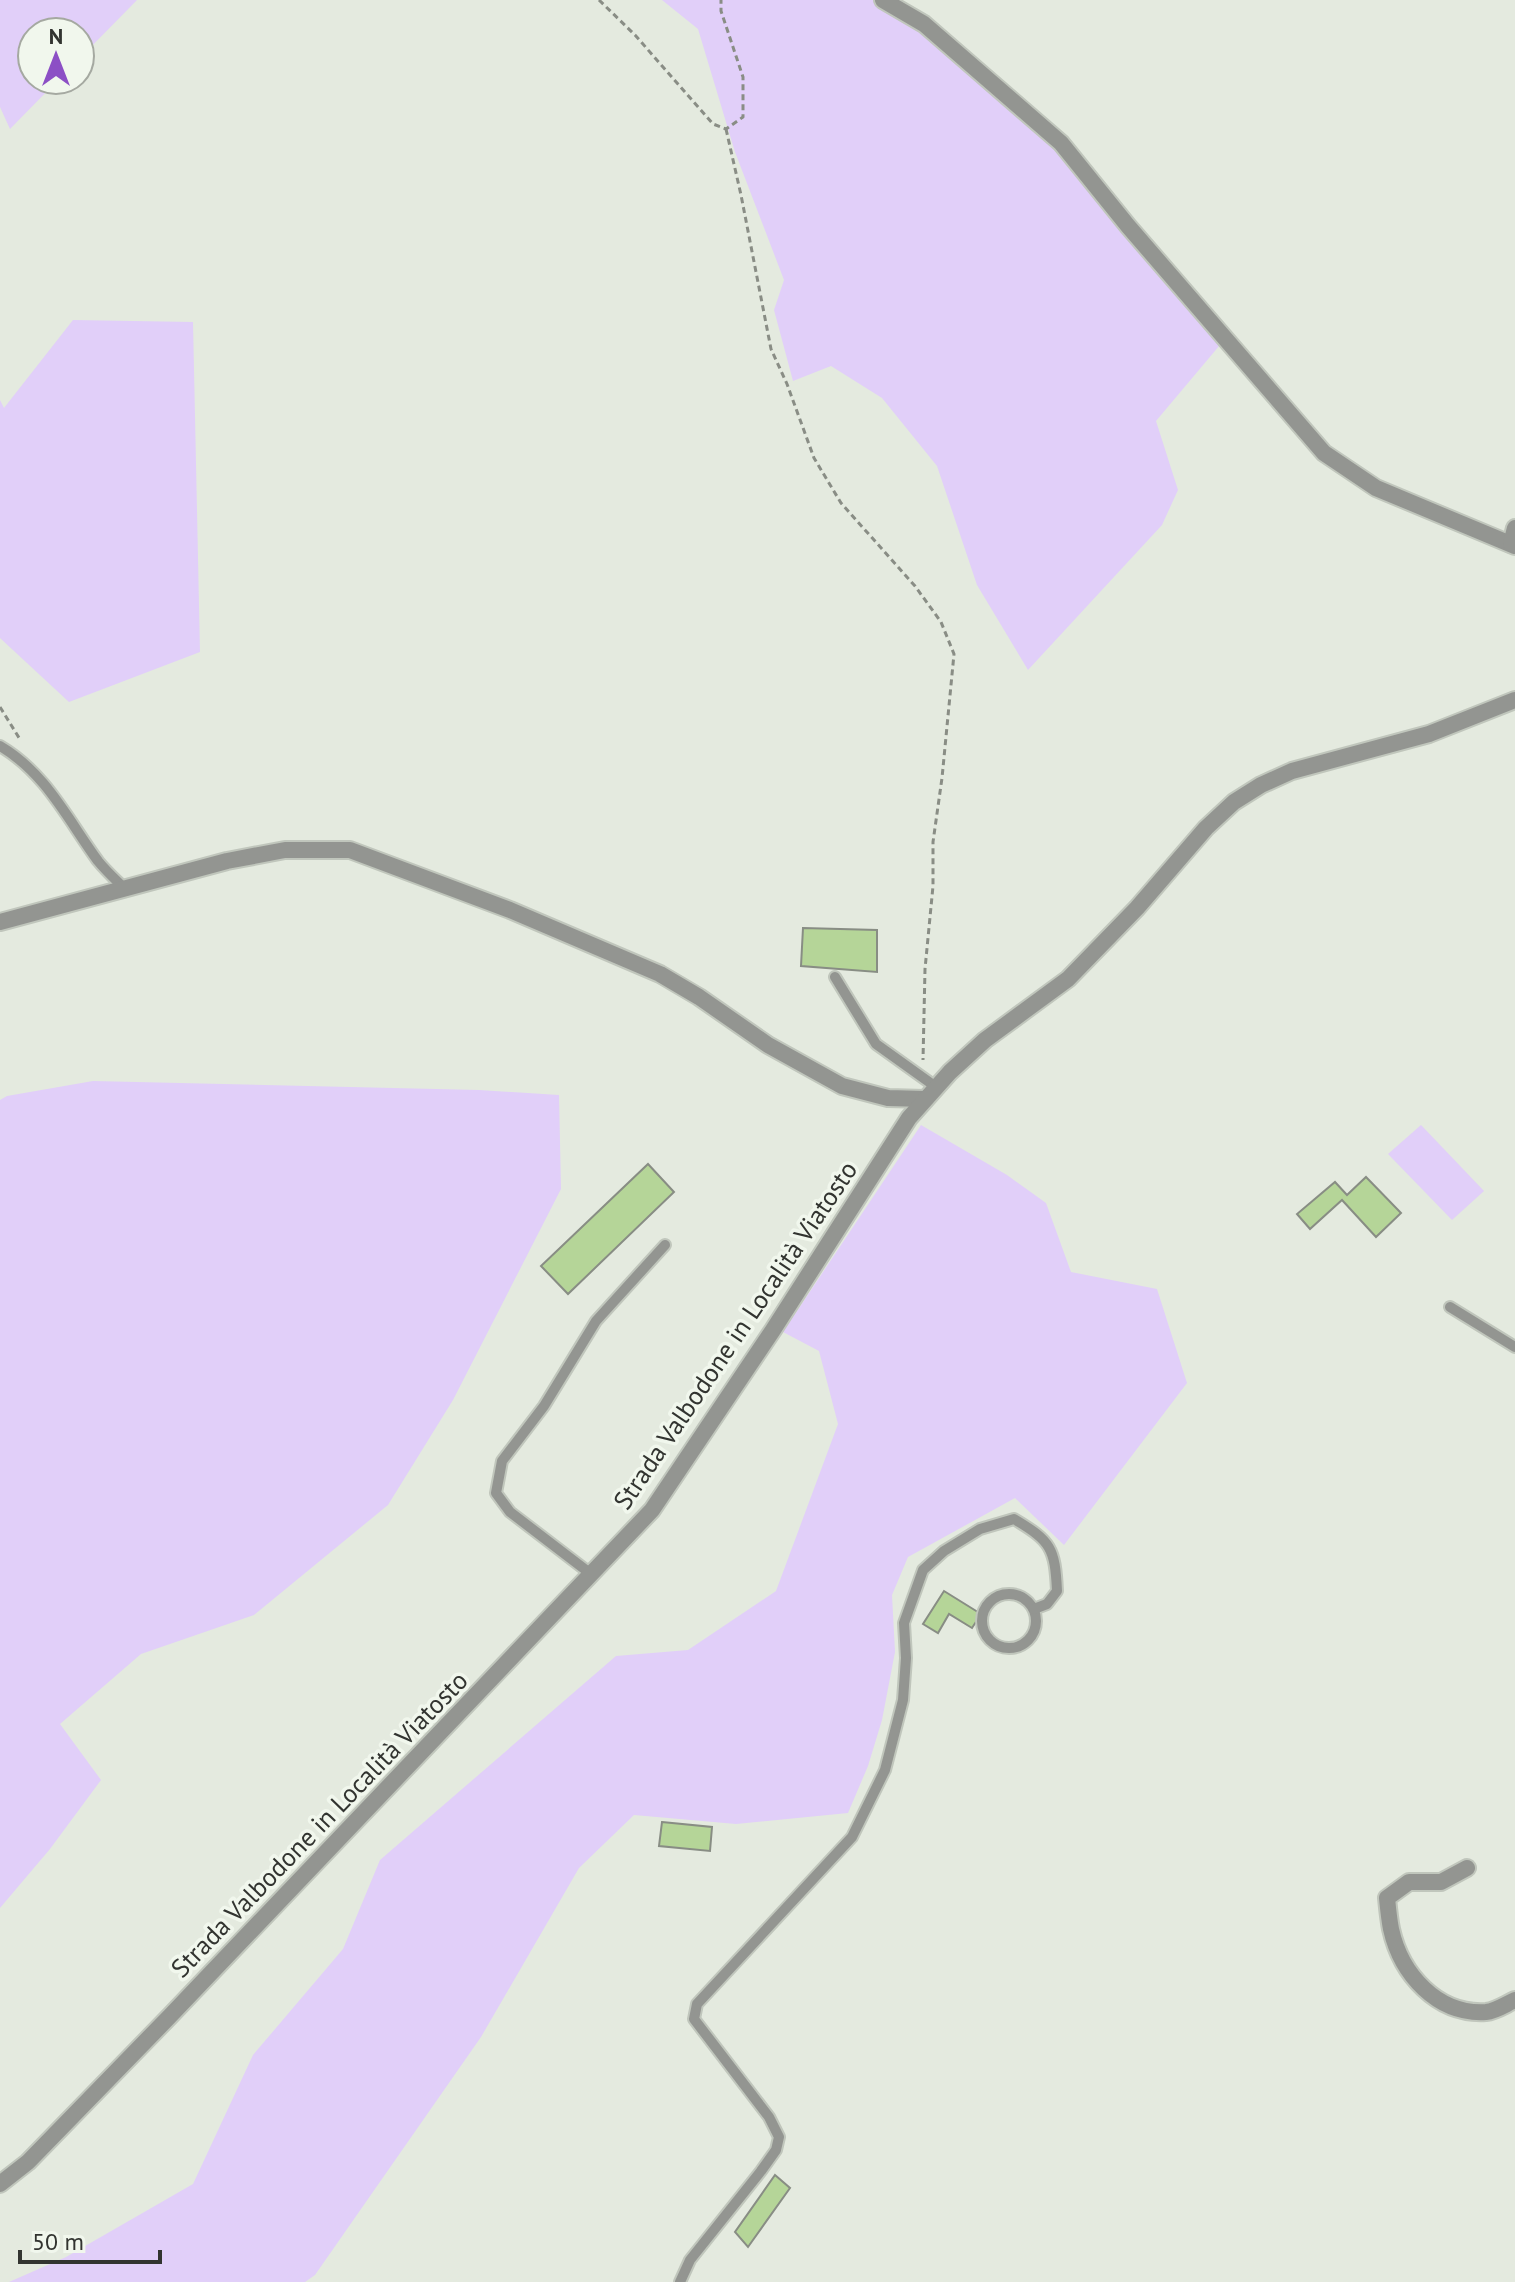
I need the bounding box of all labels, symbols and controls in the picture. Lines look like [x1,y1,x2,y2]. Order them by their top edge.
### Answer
north arrow [16,16,96,96]
text: N [49,22,63,50]
street label: Strada Valbodone in Località Viatosto [606,1155,864,1515]
street label: Strada Valbodone in Località Viatosto [164,1664,474,1984]
scale bar [20,2214,160,2264]
text: 50 m [32,2226,84,2257]

